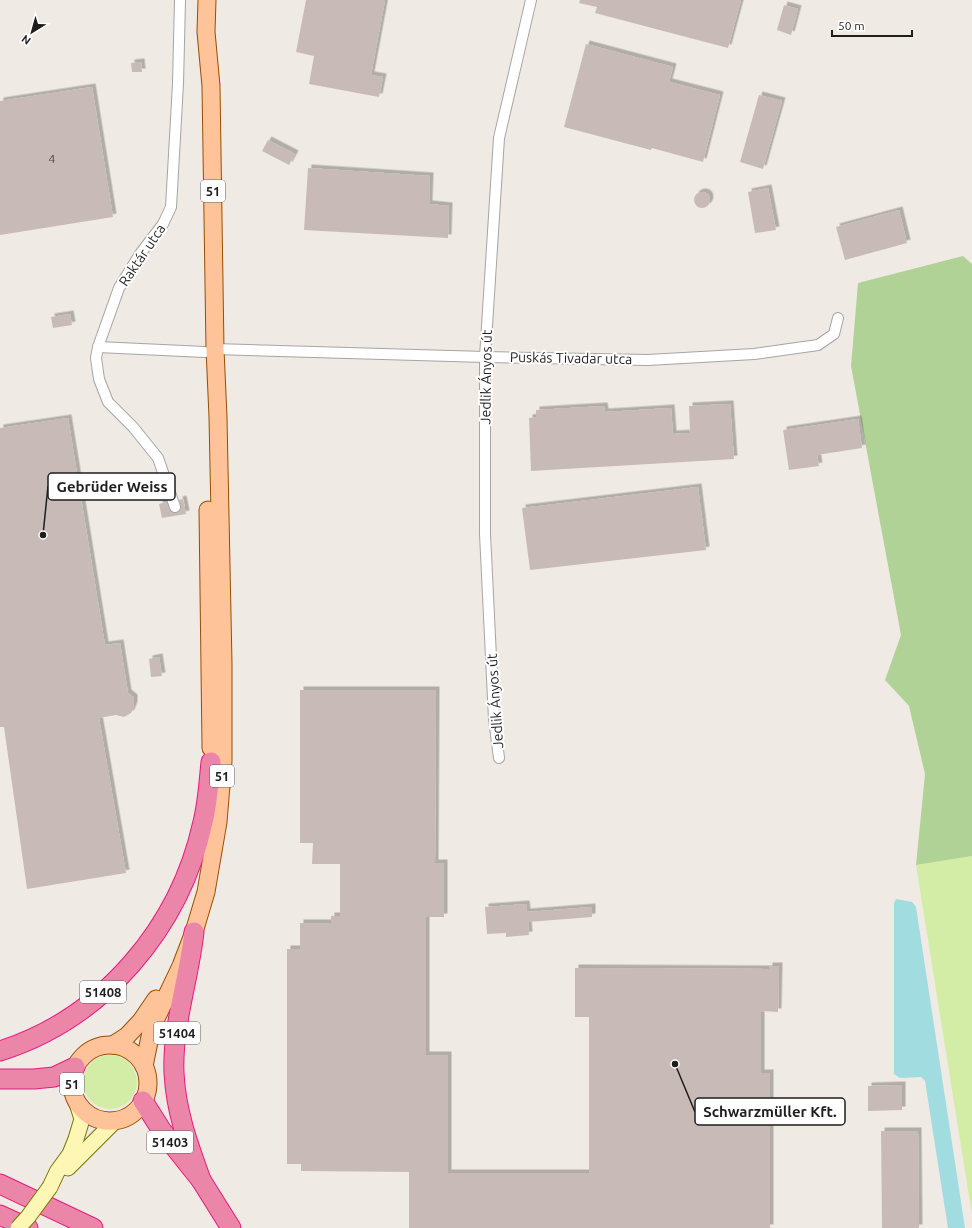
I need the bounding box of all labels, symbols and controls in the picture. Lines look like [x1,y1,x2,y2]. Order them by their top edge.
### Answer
north arrow [12,12,52,52]
scale bar [832,12,912,38]
text: 50 m [838,19,865,32]
text: N [19,33,33,47]
house number: 4 [49,152,56,165]
road number: 51 [201,180,225,202]
street label: Raktár utca [115,221,169,289]
street label: Jedlik Ányos út [476,329,495,425]
street label: Puskás Tivadar utca [510,349,632,367]
callout: Gebrüder Weiss [48,473,175,500]
text: Gebrüder Weiss [57,478,167,495]
street label: Jedlik Ányos út [483,653,506,749]
road number: 51 [210,765,234,787]
road number: 51408 [80,981,126,1003]
road number: 51404 [154,1022,200,1044]
road number: 51 [60,1073,84,1095]
callout: Schwarzmüller Kft. [695,1098,845,1125]
text: Schwarzmüller Kft. [703,1103,837,1120]
road number: 51403 [147,1131,193,1153]

